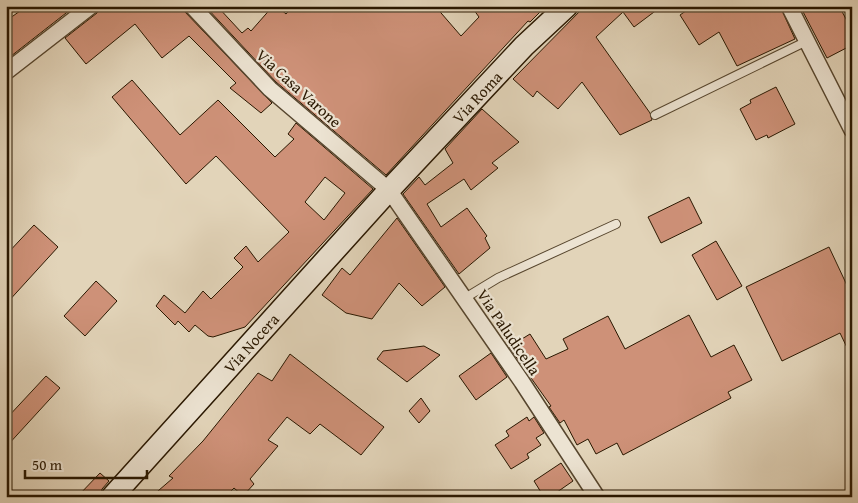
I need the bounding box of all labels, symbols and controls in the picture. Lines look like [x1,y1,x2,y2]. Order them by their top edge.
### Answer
street label: Via Casa Varone [251,43,347,133]
street label: Via Roma [446,65,508,129]
street label: Via Paludicella [471,284,547,380]
street label: Via Nocera [218,307,285,378]
scale bar [25,448,148,480]
text: 50 m [32,454,63,475]

